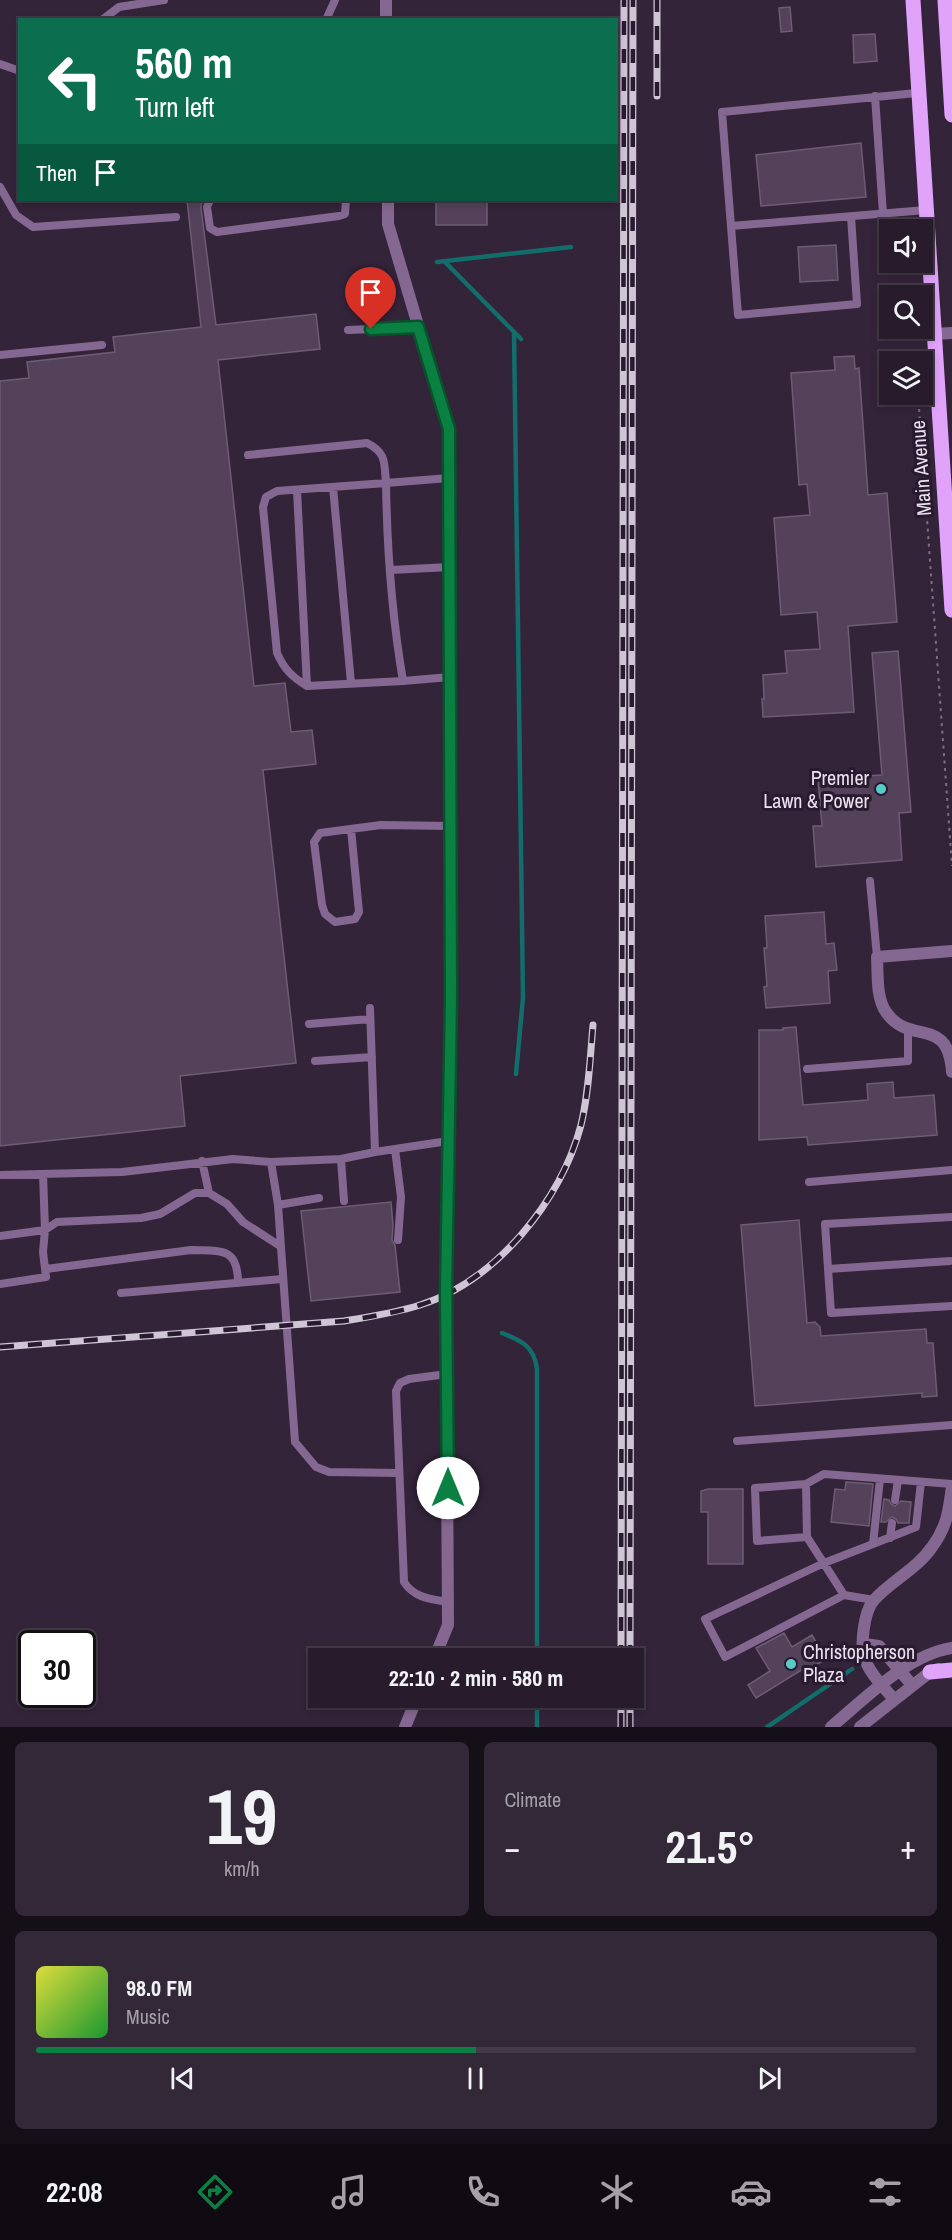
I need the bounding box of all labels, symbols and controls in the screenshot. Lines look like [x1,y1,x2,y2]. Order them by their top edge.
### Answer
text: 560 m [135,35,233,91]
icon: left [36,42,114,120]
text: Turn left [135,89,214,125]
icon: arrive [89,156,122,189]
text: Then [36,158,77,188]
map controls [879,219,933,405]
button: sound [879,219,933,273]
pin [345,267,396,329]
icon: arrive [354,276,387,309]
button: search [879,285,933,339]
button: layers [879,351,933,405]
street label: Main Avenue [904,419,937,517]
place label: Premier Lawn & Power [763,764,870,814]
marker: Premier Lawn & Power [874,782,888,796]
position arrow [416,1456,480,1520]
speed limit sign: 30 [18,1630,96,1708]
place label: Christopherson Plaza [803,1638,915,1688]
marker: Christopherson Plaza [784,1657,798,1671]
text: 22:10 · 2 min · 580 m [389,1663,563,1693]
text: 19 [206,1763,277,1868]
text: Climate [505,1786,561,1813]
text: 21.5° [665,1816,755,1877]
text: − [505,1825,520,1869]
text: + [900,1825,916,1869]
text: km/h [224,1855,260,1882]
text: 98.0 FM [126,1973,192,2003]
text: Music [126,2003,170,2030]
icon: previous [166,2062,199,2095]
icon: pause [459,2062,492,2095]
icon: next [753,2062,786,2095]
icon: directions [194,2171,236,2213]
icon: music [328,2171,370,2213]
icon: phone [462,2171,504,2213]
icon: climate [596,2171,638,2213]
icon: car [730,2171,772,2213]
icon: filters [864,2171,906,2213]
text: 22:08 [46,2174,103,2210]

